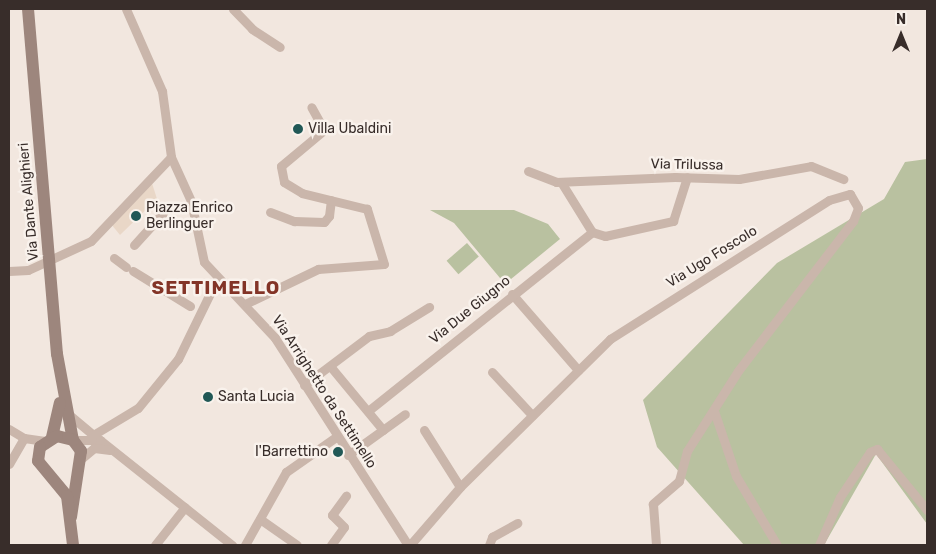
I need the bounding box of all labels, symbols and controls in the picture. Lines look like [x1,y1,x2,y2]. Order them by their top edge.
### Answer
north arrow [876,10,926,60]
text: N [896,11,906,28]
place label: Villa Ubaldini [308,121,391,137]
marker: Villa Ubaldini [292,123,304,135]
street label: Via Dante Alighieri [15,142,43,262]
street label: Via Trilussa [650,156,724,174]
place label: Piazza Enrico Berlinguer [146,200,233,232]
marker: Piazza Enrico Berlinguer [130,210,142,222]
street label: Via Ugo Foscolo [664,222,760,292]
street label: Via Due Giugno [426,272,514,348]
district label: SETTIMELLO [150,277,282,299]
street label: Via Arrighetto da Settimello [268,312,380,472]
place label: Santa Lucia [218,389,294,405]
marker: Santa Lucia [202,391,214,403]
place label: I'Barrettino [255,444,328,460]
marker: I'Barrettino [332,446,344,458]

